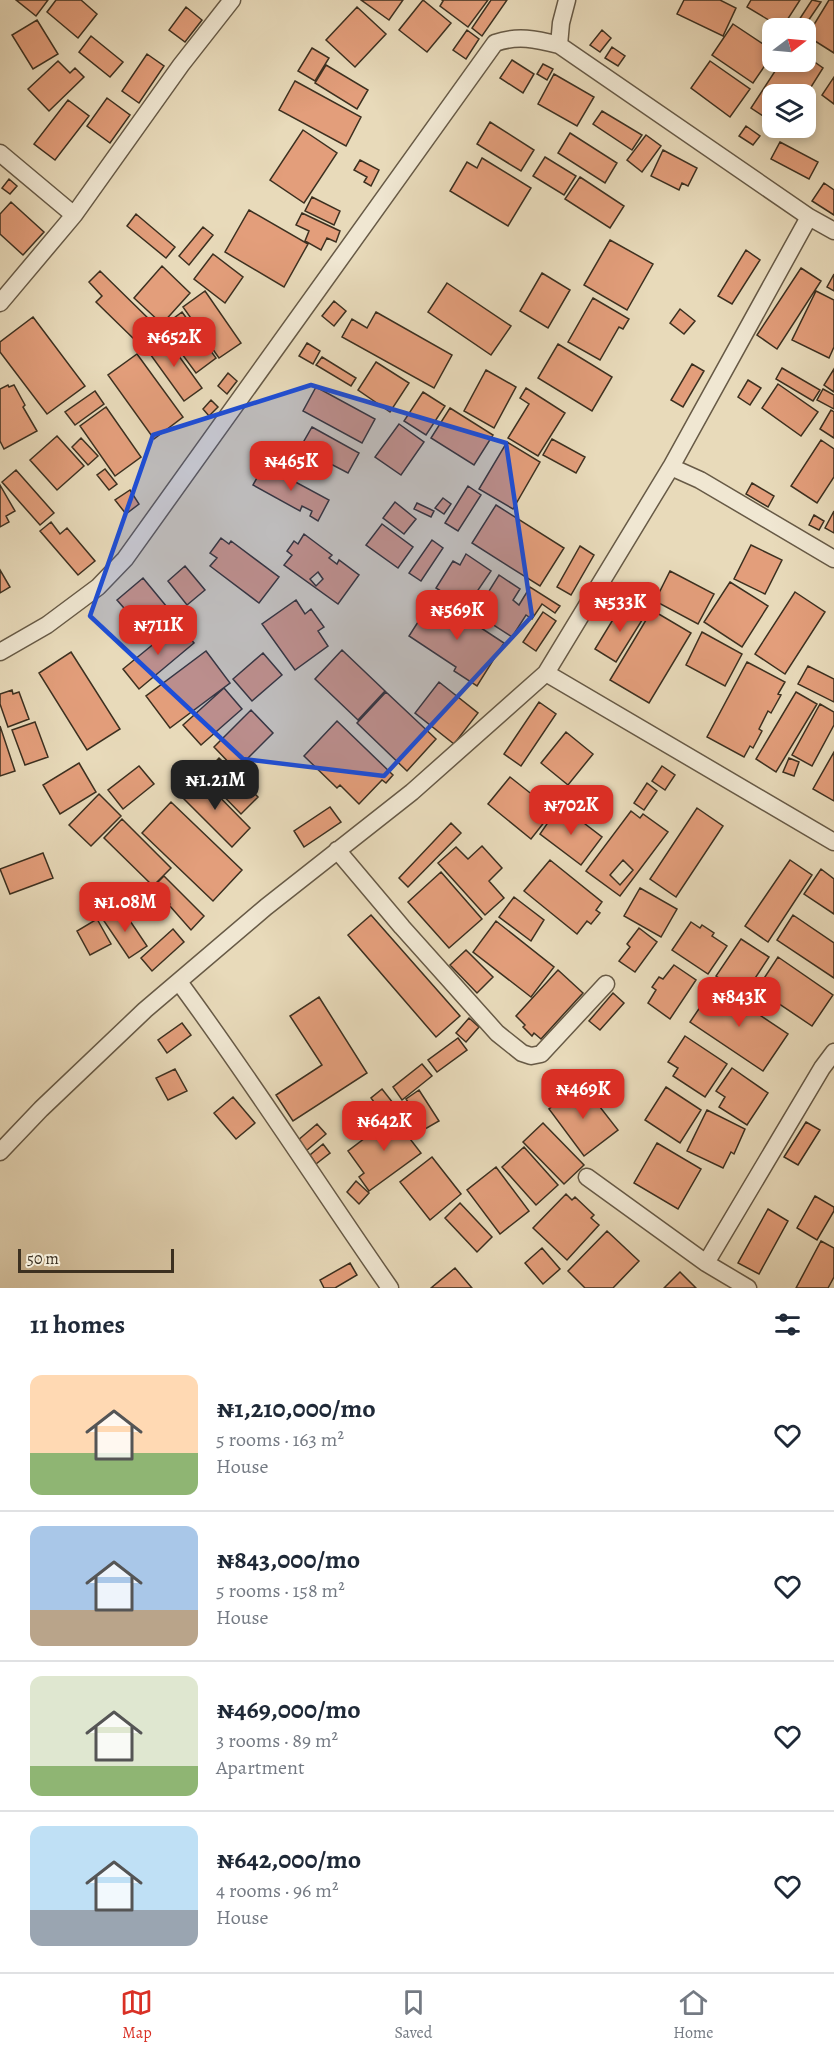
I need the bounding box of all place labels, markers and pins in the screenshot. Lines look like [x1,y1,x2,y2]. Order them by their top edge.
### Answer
pin: ₦652K [132,317,216,368]
pin: ₦465K [249,441,333,492]
pin: ₦533K [578,582,662,633]
pin: ₦569K [415,590,499,641]
pin: ₦711K [116,605,200,656]
pin: ₦1.21M [166,760,264,811]
pin: ₦702K [529,785,613,836]
pin: ₦1.08M [76,882,174,933]
pin: ₦843K [697,977,781,1028]
pin: ₦469K [541,1069,625,1120]
pin: ₦642K [342,1101,426,1152]

